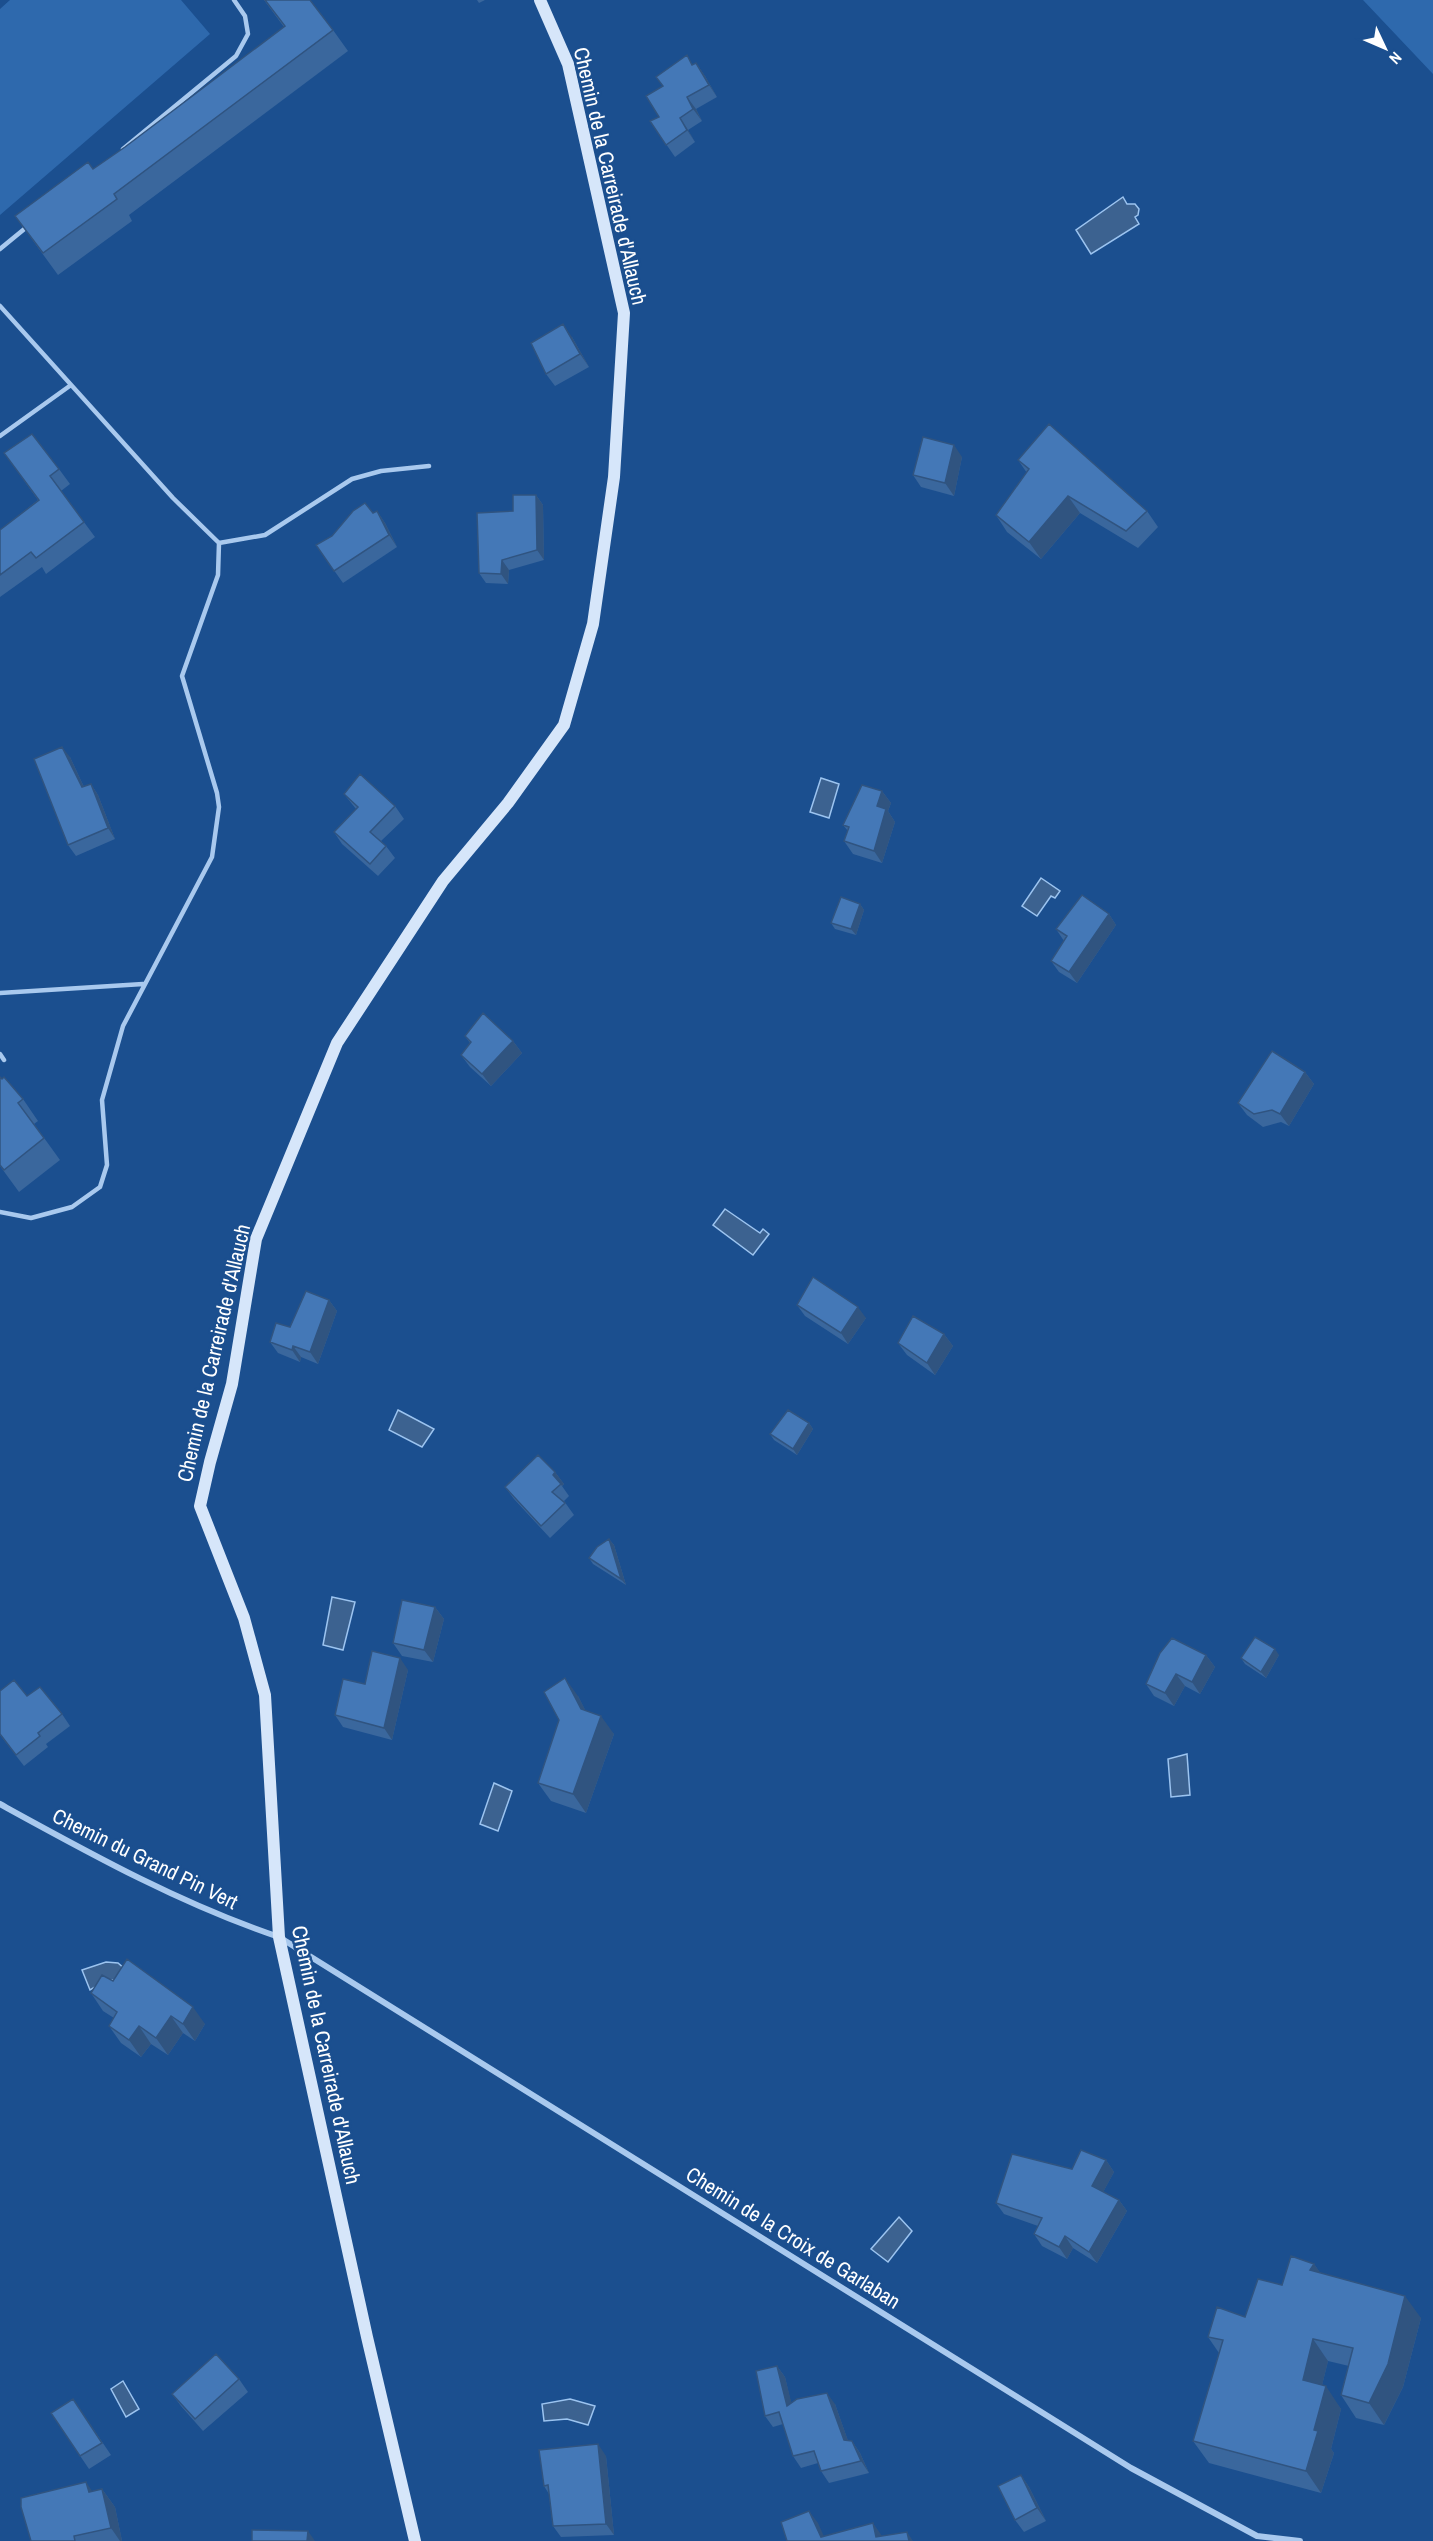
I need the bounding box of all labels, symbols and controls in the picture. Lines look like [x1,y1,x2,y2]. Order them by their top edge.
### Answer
north arrow [1355,18,1415,78]
street label: Chemin de la Carreirade d'Allauch [567,44,654,308]
text: N [1385,47,1407,69]
street label: Chemin de la Carreirade d'Allauch [170,1221,257,1485]
street label: Chemin du Grand Pin Vert [48,1801,243,1916]
street label: Chemin de la Carreirade d'Allauch [285,1923,368,2187]
street label: Chemin de la Croix de Garlaban [680,2160,906,2316]

